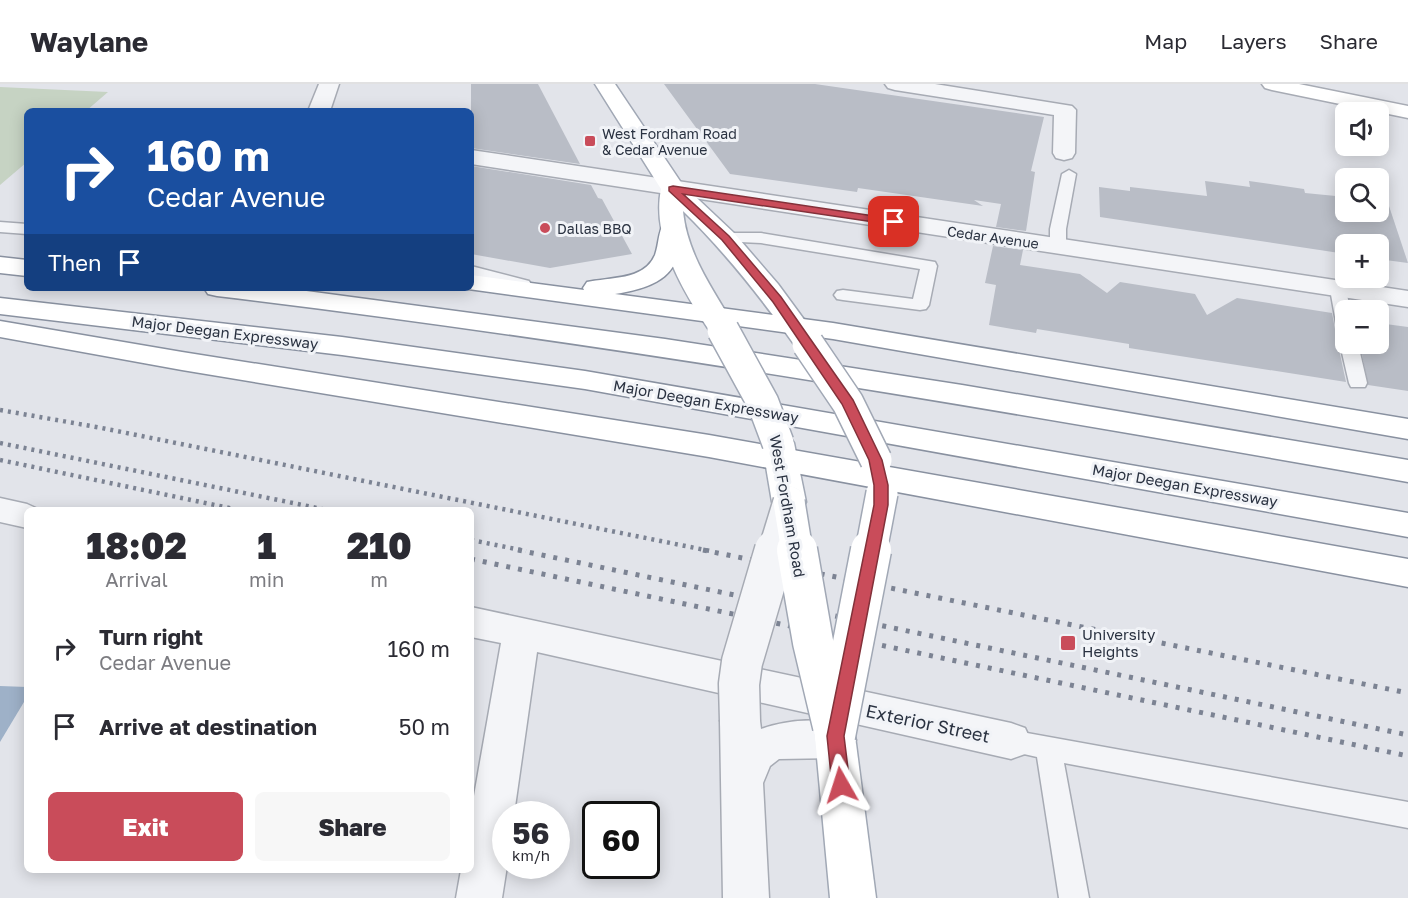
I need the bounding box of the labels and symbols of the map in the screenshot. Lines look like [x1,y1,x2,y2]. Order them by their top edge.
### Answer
place label: West Fordham Road & Cedar Avenue [602,125,737,158]
marker: West Fordham Road & Cedar Avenue [583,134,597,148]
pin [868,196,919,247]
place label: Dallas BBQ [557,220,632,237]
marker: Dallas BBQ [538,221,552,235]
street label: Cedar Avenue [946,222,1040,252]
street label: Major Deegan Expressway [131,312,320,352]
street label: Major Deegan Expressway [612,376,801,426]
street label: West Fordham Road [767,433,809,579]
street label: Major Deegan Expressway [1091,460,1280,510]
place label: University Heights [1082,625,1156,660]
marker: University Heights [1059,634,1077,652]
street label: Exterior Street [864,699,992,747]
position arrow [809,753,873,817]
speed limit sign: 60 [582,801,660,879]

